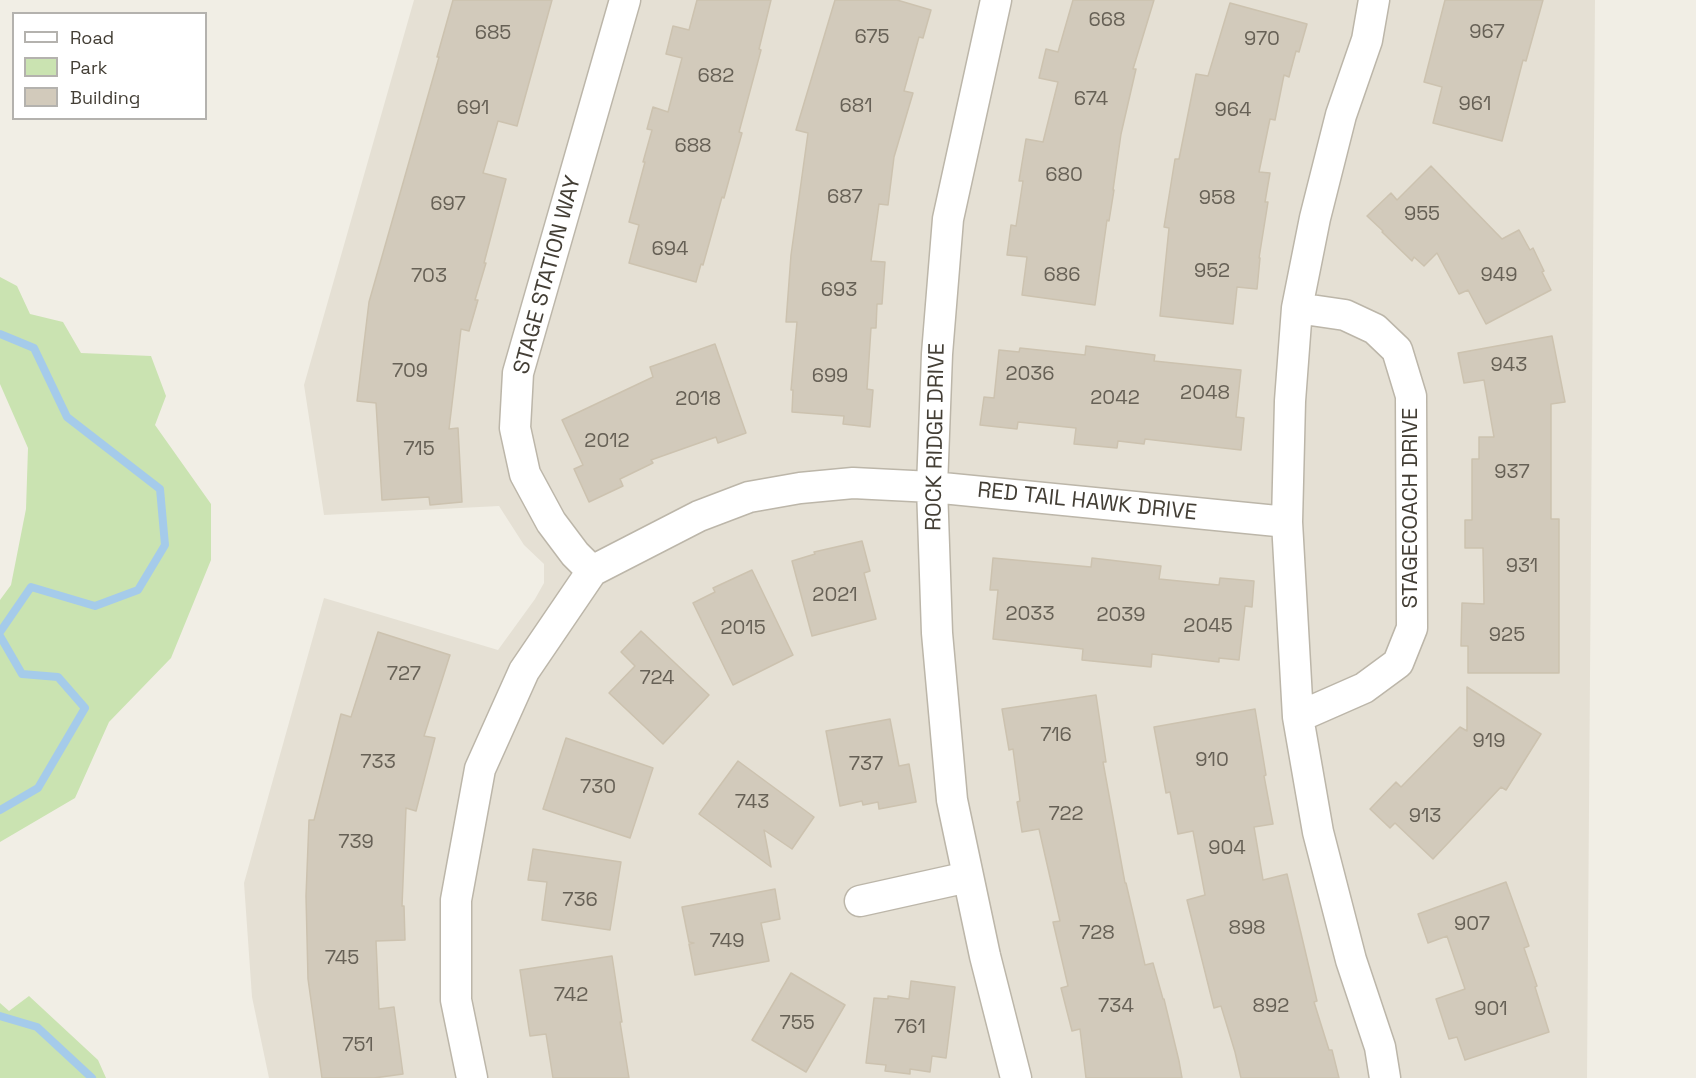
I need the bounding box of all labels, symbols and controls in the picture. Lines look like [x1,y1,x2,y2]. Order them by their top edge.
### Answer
house number: 668 [1089,9,1125,33]
legend [12,12,207,120]
house number: 967 [1469,21,1505,45]
house number: 685 [475,22,511,46]
text: Road [70,26,114,49]
house number: 675 [854,26,890,50]
house number: 970 [1244,28,1280,52]
text: Park [70,56,107,79]
house number: 682 [698,65,734,89]
text: Building [70,86,140,109]
house number: 674 [1074,88,1108,112]
house number: 961 [1459,93,1491,117]
house number: 681 [839,95,873,119]
house number: 691 [457,97,489,121]
house number: 964 [1215,99,1251,123]
house number: 688 [674,135,712,159]
house number: 680 [1045,164,1083,188]
street label: STAGE STATION WAY [509,173,587,377]
house number: 687 [827,186,863,210]
house number: 958 [1199,187,1235,211]
house number: 697 [430,193,466,217]
house number: 955 [1404,203,1440,227]
house number: 694 [652,238,688,262]
house number: 952 [1194,260,1230,284]
house number: 686 [1044,264,1080,288]
house number: 949 [1481,264,1517,288]
house number: 703 [411,265,447,289]
house number: 693 [821,279,857,303]
street label: ROCK RIDGE DRIVE [921,343,951,531]
house number: 943 [1491,354,1527,378]
house number: 709 [392,360,428,384]
house number: 2036 [1005,363,1055,387]
house number: 699 [812,365,848,389]
house number: 2048 [1180,382,1230,406]
house number: 2042 [1090,387,1140,411]
house number: 2018 [675,388,721,412]
street label: STAGECOACH DRIVE [1398,408,1424,608]
house number: 2012 [584,430,630,454]
house number: 715 [403,438,435,462]
house number: 937 [1494,461,1530,485]
street label: RED TAIL HAWK DRIVE [976,477,1198,527]
house number: 931 [1506,555,1538,579]
house number: 2021 [812,584,858,608]
house number: 2033 [1005,603,1055,627]
house number: 2039 [1096,604,1146,628]
house number: 2045 [1183,615,1233,639]
house number: 2015 [720,617,766,641]
house number: 925 [1489,624,1525,648]
house number: 727 [387,663,421,687]
house number: 724 [639,667,675,691]
house number: 716 [1040,724,1072,748]
house number: 919 [1473,730,1505,754]
house number: 910 [1195,749,1229,773]
house number: 733 [360,751,396,775]
house number: 737 [849,753,883,777]
house number: 730 [580,776,616,800]
house number: 743 [735,791,769,815]
house number: 722 [1048,803,1084,827]
house number: 913 [1409,805,1441,829]
house number: 739 [338,831,374,855]
house number: 904 [1208,837,1246,861]
house number: 736 [562,889,598,913]
house number: 907 [1454,913,1490,937]
house number: 898 [1228,917,1266,941]
house number: 728 [1079,922,1115,946]
house number: 749 [710,930,744,954]
house number: 745 [325,947,359,971]
house number: 742 [554,984,588,1008]
house number: 734 [1098,995,1134,1019]
house number: 892 [1253,995,1289,1019]
house number: 901 [1474,998,1508,1022]
house number: 755 [779,1012,815,1036]
house number: 761 [894,1016,926,1040]
house number: 751 [342,1034,374,1058]

